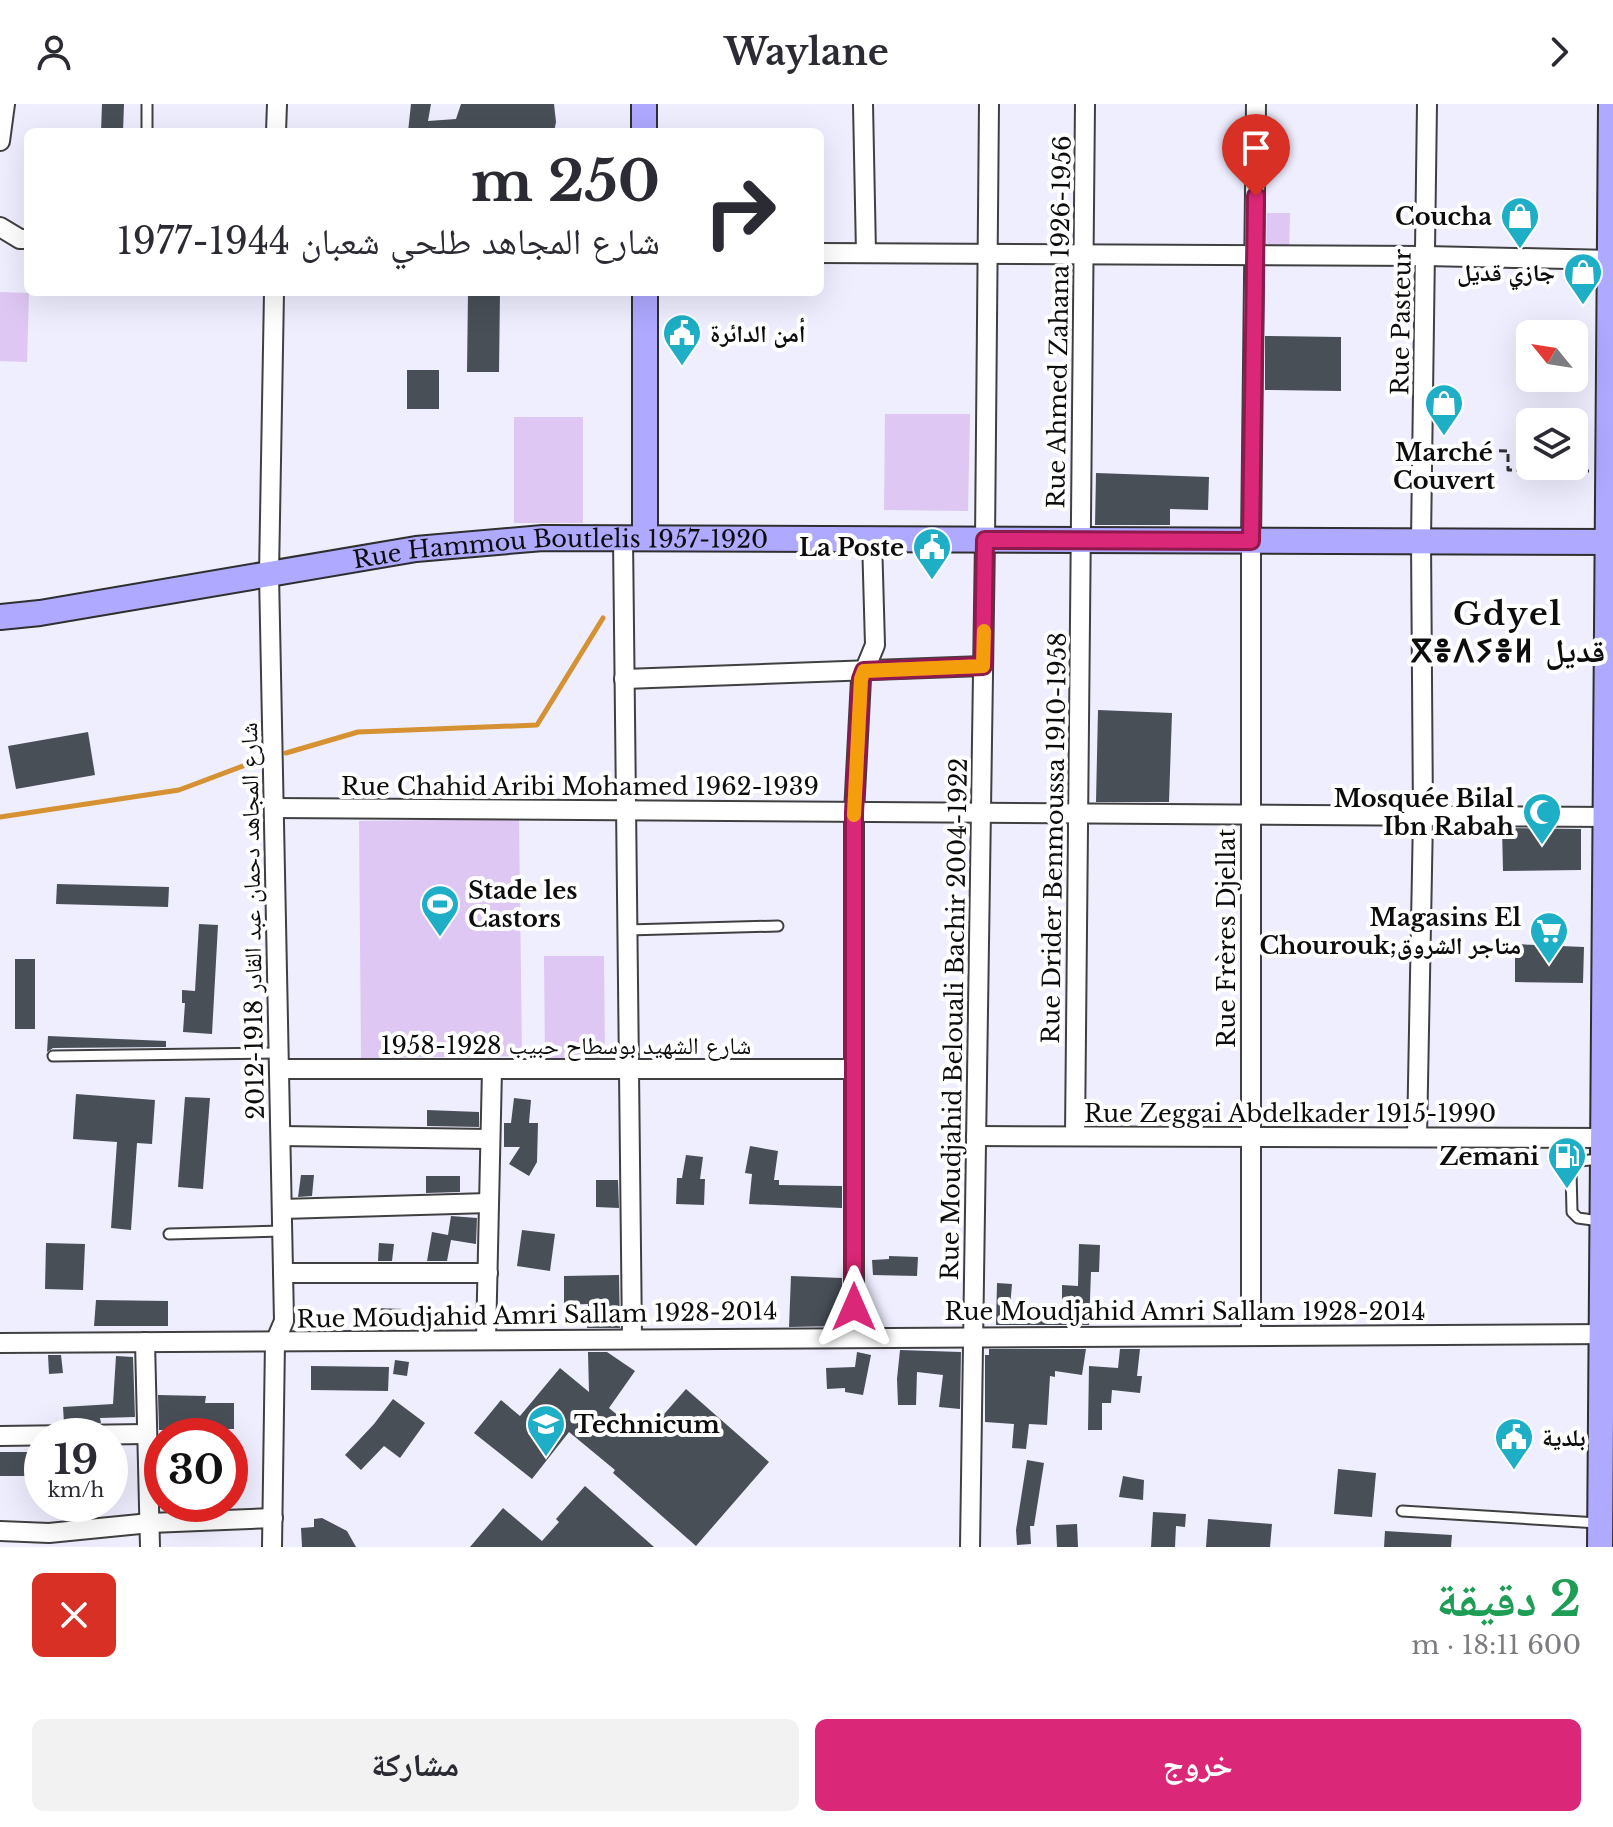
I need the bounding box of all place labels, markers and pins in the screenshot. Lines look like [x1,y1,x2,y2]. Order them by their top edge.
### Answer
pin [1222,114,1290,196]
shop icon: Coucha [1499,195,1541,250]
place label: Coucha [1395,202,1492,231]
shop icon: جازي قديل [1562,251,1604,306]
place label: جازي قديل [1457,258,1555,291]
public building icon: أمن الدائرة [661,312,703,367]
place label: أمن الدائرة [710,317,806,348]
shop icon: Marché Couvert [1423,382,1465,437]
place label: Marché Couvert [1393,438,1496,495]
public building icon: La Poste [911,526,953,581]
place label: La Poste [799,533,904,562]
place label: Mosquée Bilal Ibn Rabah [1334,784,1514,841]
mosque icon: Mosquée Bilal Ibn Rabah [1521,791,1563,846]
place label: Stade les Castors [468,876,578,933]
sports icon: Stade les Castors [419,883,461,938]
place label: Magasins El Chourouk;متاجر الشروق [1259,903,1521,960]
supermarket icon: Magasins El Chourouk;متاجر الشروق [1528,910,1570,965]
fuel station icon: Zemani [1546,1135,1588,1190]
place label: Zemani [1439,1142,1539,1171]
school or university icon: Technicum [525,1403,567,1458]
place label: Technicum [574,1410,720,1439]
public building icon: بلدية [1493,1416,1535,1471]
place label: بلدية [1542,1423,1586,1452]

